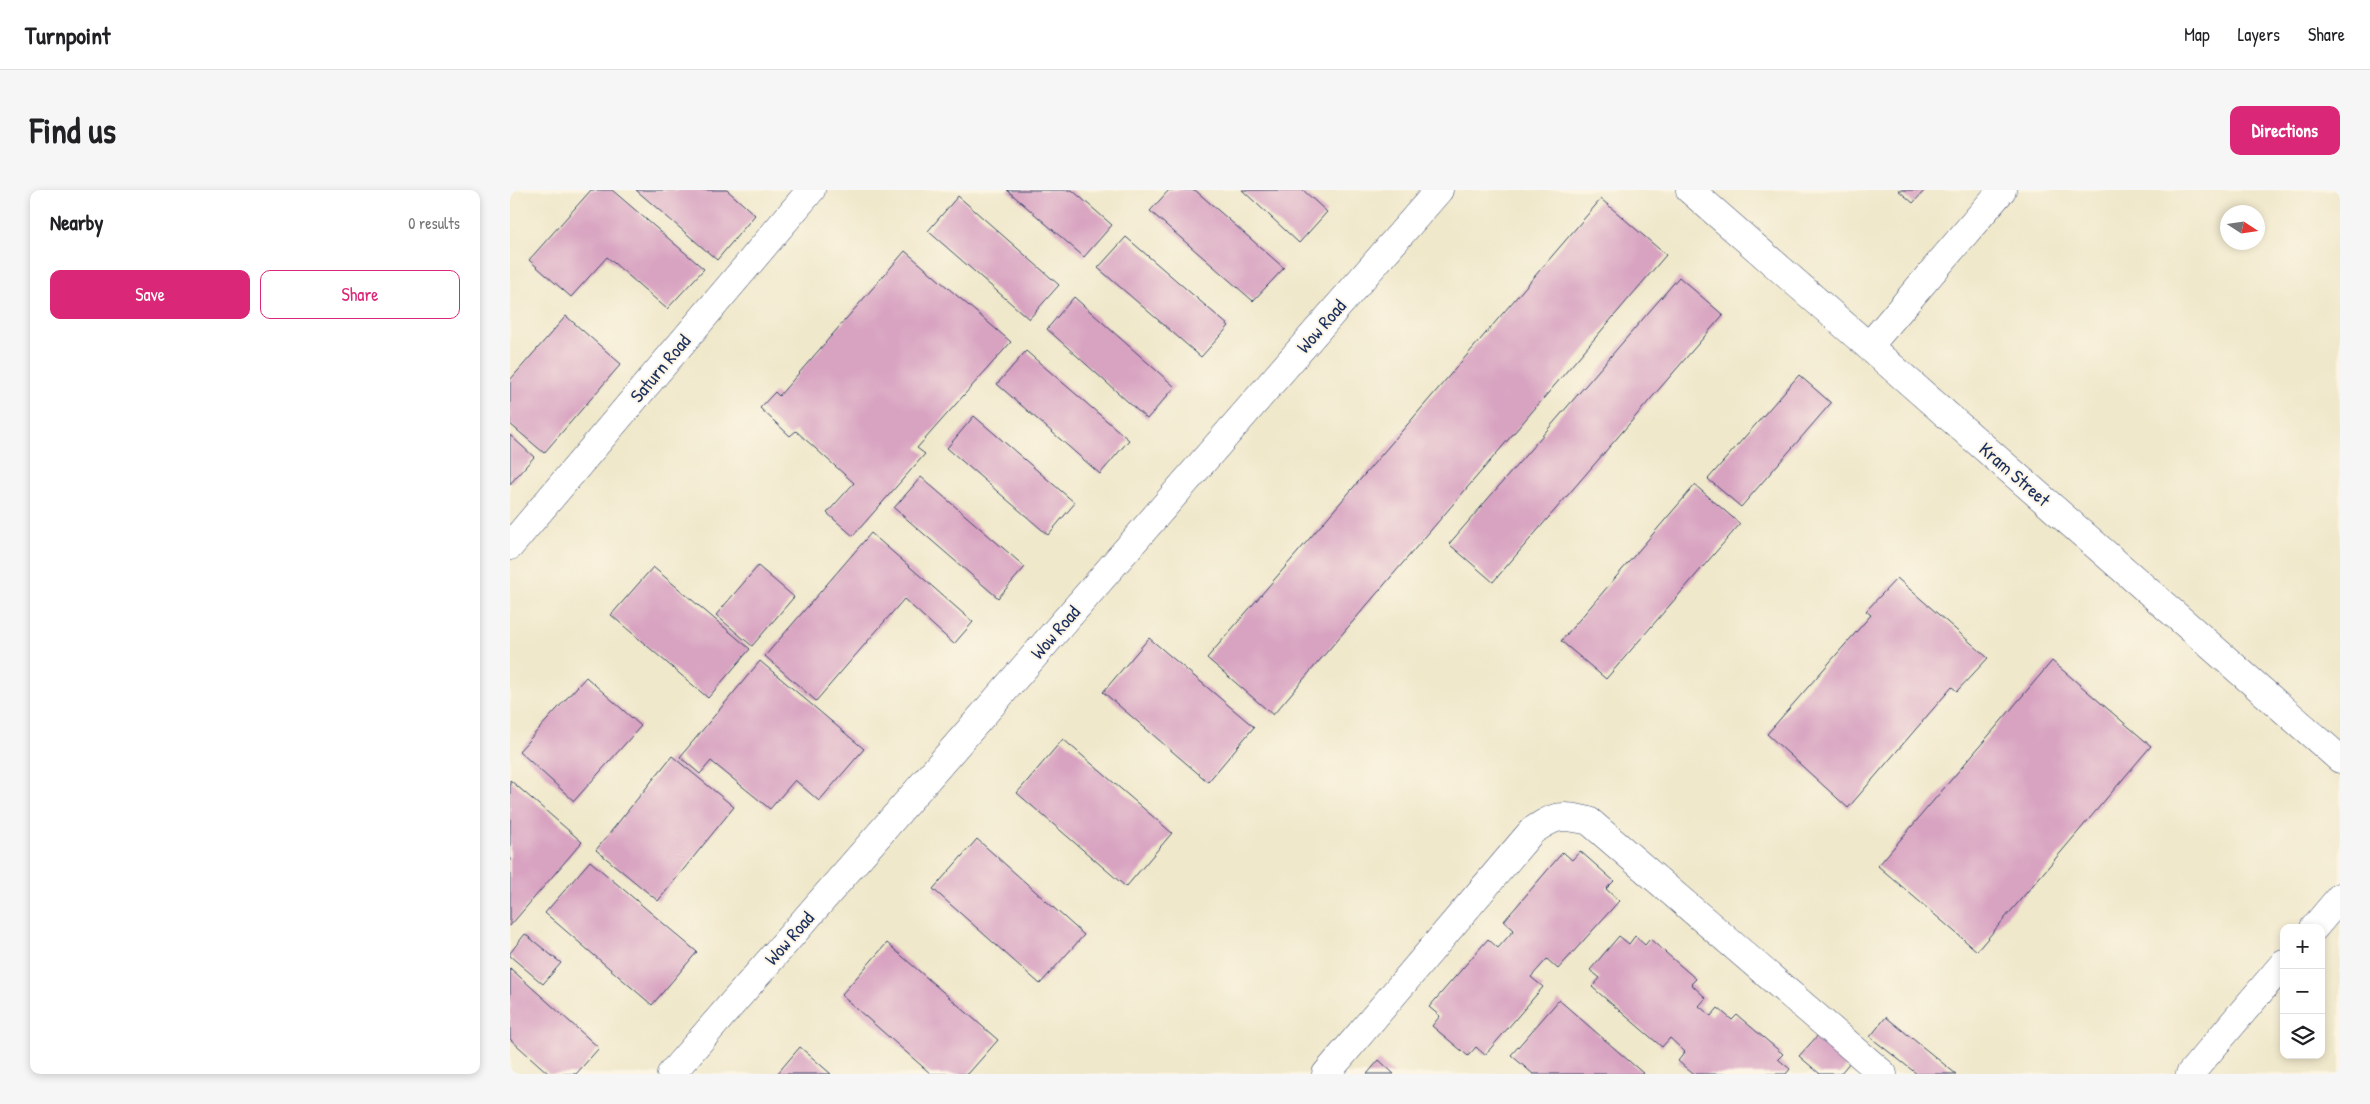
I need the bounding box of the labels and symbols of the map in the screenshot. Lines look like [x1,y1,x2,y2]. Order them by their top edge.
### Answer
north arrow [2220,205,2265,250]
street label: Wow Road [1290,293,1352,359]
street label: Saturn Road [624,328,697,408]
street label: Kram Street [1974,436,2056,512]
street label: Wow Road [1024,599,1086,665]
street label: Wow Road [758,905,820,971]

